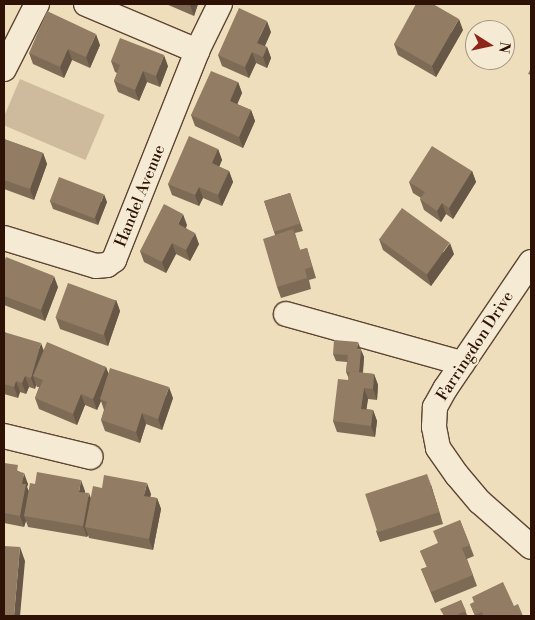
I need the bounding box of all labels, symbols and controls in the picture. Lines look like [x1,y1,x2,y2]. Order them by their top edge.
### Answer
north arrow [465,20,515,70]
text: N [494,40,514,54]
street label: Handel Avenue [111,142,169,250]
street label: Farringdon Drive [432,288,518,404]

